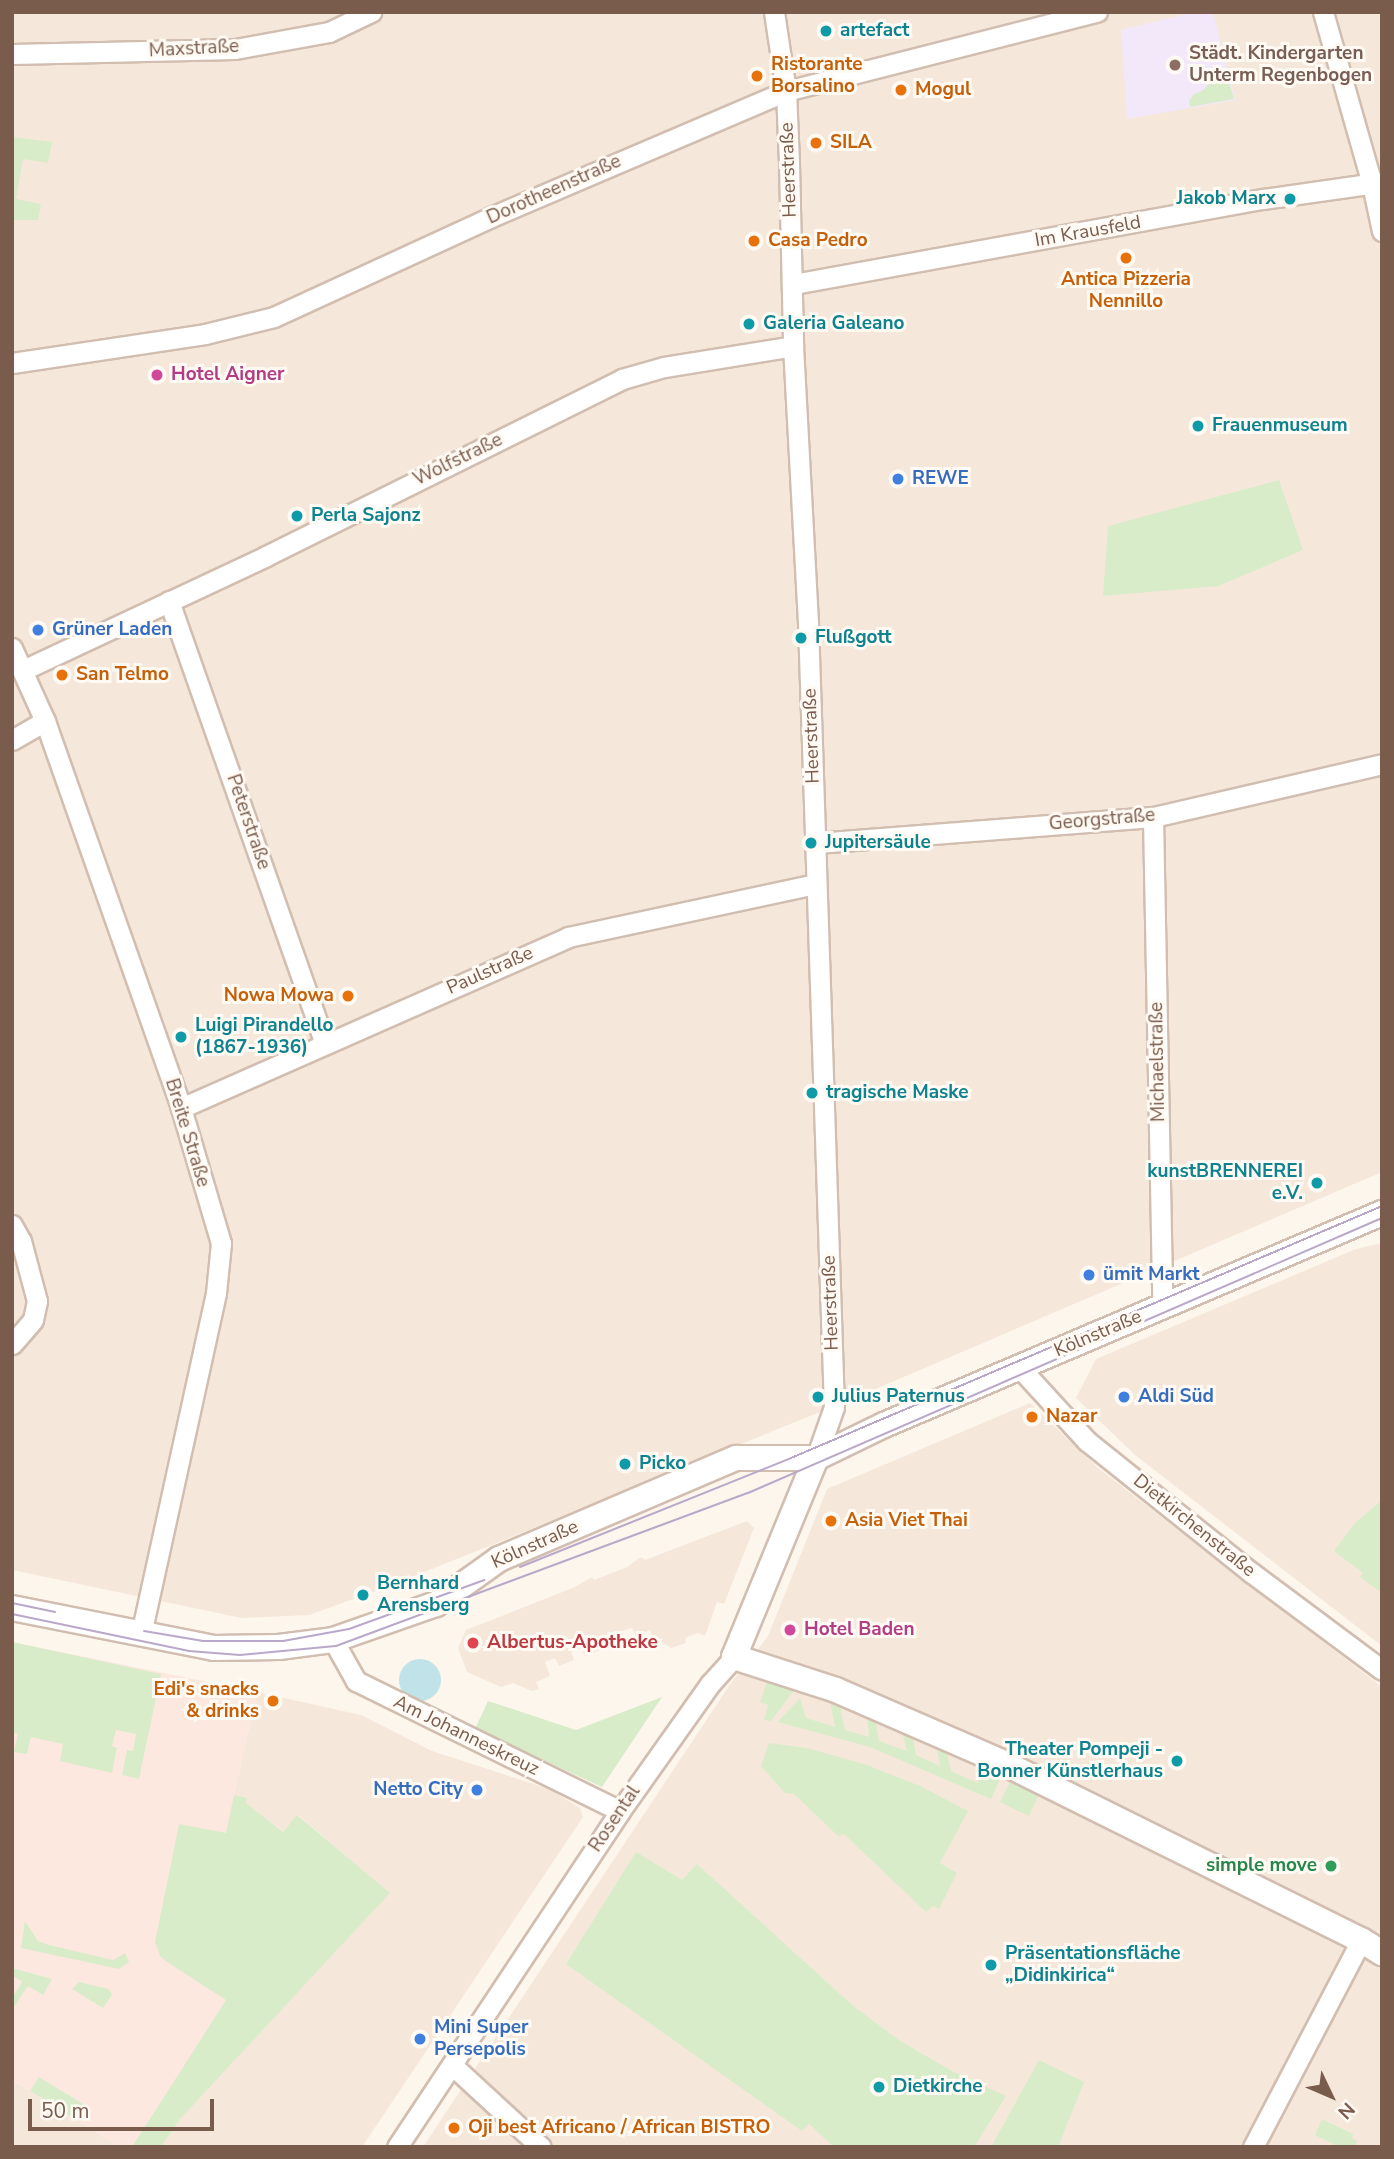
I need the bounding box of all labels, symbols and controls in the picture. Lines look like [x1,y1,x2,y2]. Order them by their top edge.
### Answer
place label: artefact [840,20,909,42]
marker: artefact [818,23,834,39]
street label: Maxstraße [148,35,240,63]
place label: Städt. Kindergarten Unterm Regenbogen [1189,43,1372,87]
place label: Ristorante Borsalino [771,54,863,98]
marker: Städt. Kindergarten Unterm Regenbogen [1167,57,1183,73]
marker: Ristorante Borsalino [749,68,765,84]
place label: Mogul [915,79,971,101]
marker: Mogul [893,82,909,98]
street label: Heerstraße [776,122,802,218]
place label: SILA [830,132,872,154]
marker: SILA [808,135,824,151]
street label: Dorotheenstraße [483,150,625,230]
place label: Jakob Marx [1177,188,1276,210]
marker: Jakob Marx [1282,191,1298,207]
street label: Im Krausfeld [1033,211,1143,253]
place label: Casa Pedro [768,230,868,252]
marker: Casa Pedro [746,233,762,249]
marker: Antica Pizzeria Nennillo [1118,250,1134,266]
place label: Antica Pizzeria Nennillo [1061,269,1191,313]
place label: Galeria Galeano [763,313,905,335]
marker: Galeria Galeano [741,316,757,332]
place label: Hotel Aigner [171,364,285,386]
marker: Hotel Aigner [149,367,165,383]
place label: Frauenmuseum [1212,415,1348,437]
marker: Frauenmuseum [1190,418,1206,434]
street label: Wolfstraße [410,429,506,491]
place label: REWE [912,468,969,490]
marker: REWE [890,471,906,487]
place label: Perla Sajonz [311,505,421,527]
marker: Perla Sajonz [289,508,305,524]
place label: Grüner Laden [52,619,172,641]
marker: Grüner Laden [30,622,46,638]
place label: Flußgott [815,627,892,649]
marker: Flußgott [793,630,809,646]
place label: San Telmo [76,664,169,686]
marker: San Telmo [54,667,70,683]
street label: Heerstraße [799,688,825,784]
street label: Peterstraße [221,771,275,873]
street label: Georgstraße [1048,804,1156,836]
place label: Jupitersäule [825,832,931,854]
marker: Jupitersäule [803,835,819,851]
street label: Paulstraße [443,942,537,1000]
place label: Nowa Mowa [224,985,334,1007]
marker: Nowa Mowa [340,988,356,1004]
street label: Michaelstraße [1146,1002,1170,1122]
place label: Luigi Pirandello (1867-1936) [195,1015,334,1059]
marker: Luigi Pirandello (1867-1936) [173,1029,189,1045]
street label: Breite Straße [160,1076,214,1190]
place label: tragische Maske [826,1082,969,1104]
marker: tragische Maske [804,1085,820,1101]
place label: kunstBRENNEREI e.V. [1147,1161,1303,1205]
marker: kunstBRENNEREI e.V. [1309,1175,1325,1191]
street label: Heerstraße [818,1255,844,1351]
place label: ümit Markt [1103,1264,1199,1286]
marker: ümit Markt [1081,1267,1097,1283]
street label: Kölnstraße [1051,1305,1145,1363]
place label: Julius Paternus [832,1386,965,1408]
place label: Aldi Süd [1138,1386,1214,1408]
marker: Julius Paternus [810,1389,826,1405]
marker: Aldi Süd [1116,1389,1132,1405]
place label: Nazar [1046,1406,1097,1428]
marker: Nazar [1024,1409,1040,1425]
place label: Picko [639,1453,686,1475]
marker: Picko [617,1456,633,1472]
street label: Dietkirchenstraße [1128,1470,1260,1582]
place label: Asia Viet Thai [845,1510,968,1532]
marker: Asia Viet Thai [823,1513,839,1529]
street label: Kölnstraße [488,1516,582,1574]
place label: Bernhard Arensberg [377,1573,470,1617]
marker: Bernhard Arensberg [355,1587,371,1603]
place label: Hotel Baden [804,1619,915,1641]
marker: Hotel Baden [782,1622,798,1638]
place label: Albertus-Apotheke [487,1632,658,1654]
marker: Albertus-Apotheke [465,1635,481,1651]
place label: Edi's snacks & drinks [153,1679,259,1723]
street label: Am Johanneskreuz [389,1691,543,1781]
marker: Edi's snacks & drinks [265,1693,281,1709]
place label: Theater Pompeji - Bonner Künstlerhaus [977,1739,1163,1783]
marker: Theater Pompeji - Bonner Künstlerhaus [1169,1753,1185,1769]
place label: Netto City [373,1779,463,1801]
street label: Rosental [584,1781,646,1857]
marker: Netto City [469,1782,485,1798]
place label: simple move [1206,1855,1317,1877]
marker: simple move [1323,1858,1339,1874]
place label: Präsentationsfläche „Didinkirica“ [1005,1943,1181,1987]
marker: Präsentationsfläche „Didinkirica“ [983,1957,999,1973]
place label: Mini Super Persepolis [434,2017,529,2061]
marker: Mini Super Persepolis [412,2031,428,2047]
north arrow [1296,2061,1366,2131]
place label: Dietkirche [893,2076,983,2098]
marker: Dietkirche [871,2079,887,2095]
scale bar [32,2086,217,2130]
text: N [1332,2096,1360,2125]
text: 50 m [41,2097,90,2125]
place label: Oji best Africano / African BISTRO [468,2117,770,2139]
marker: Oji best Africano / African BISTRO [446,2120,462,2136]

